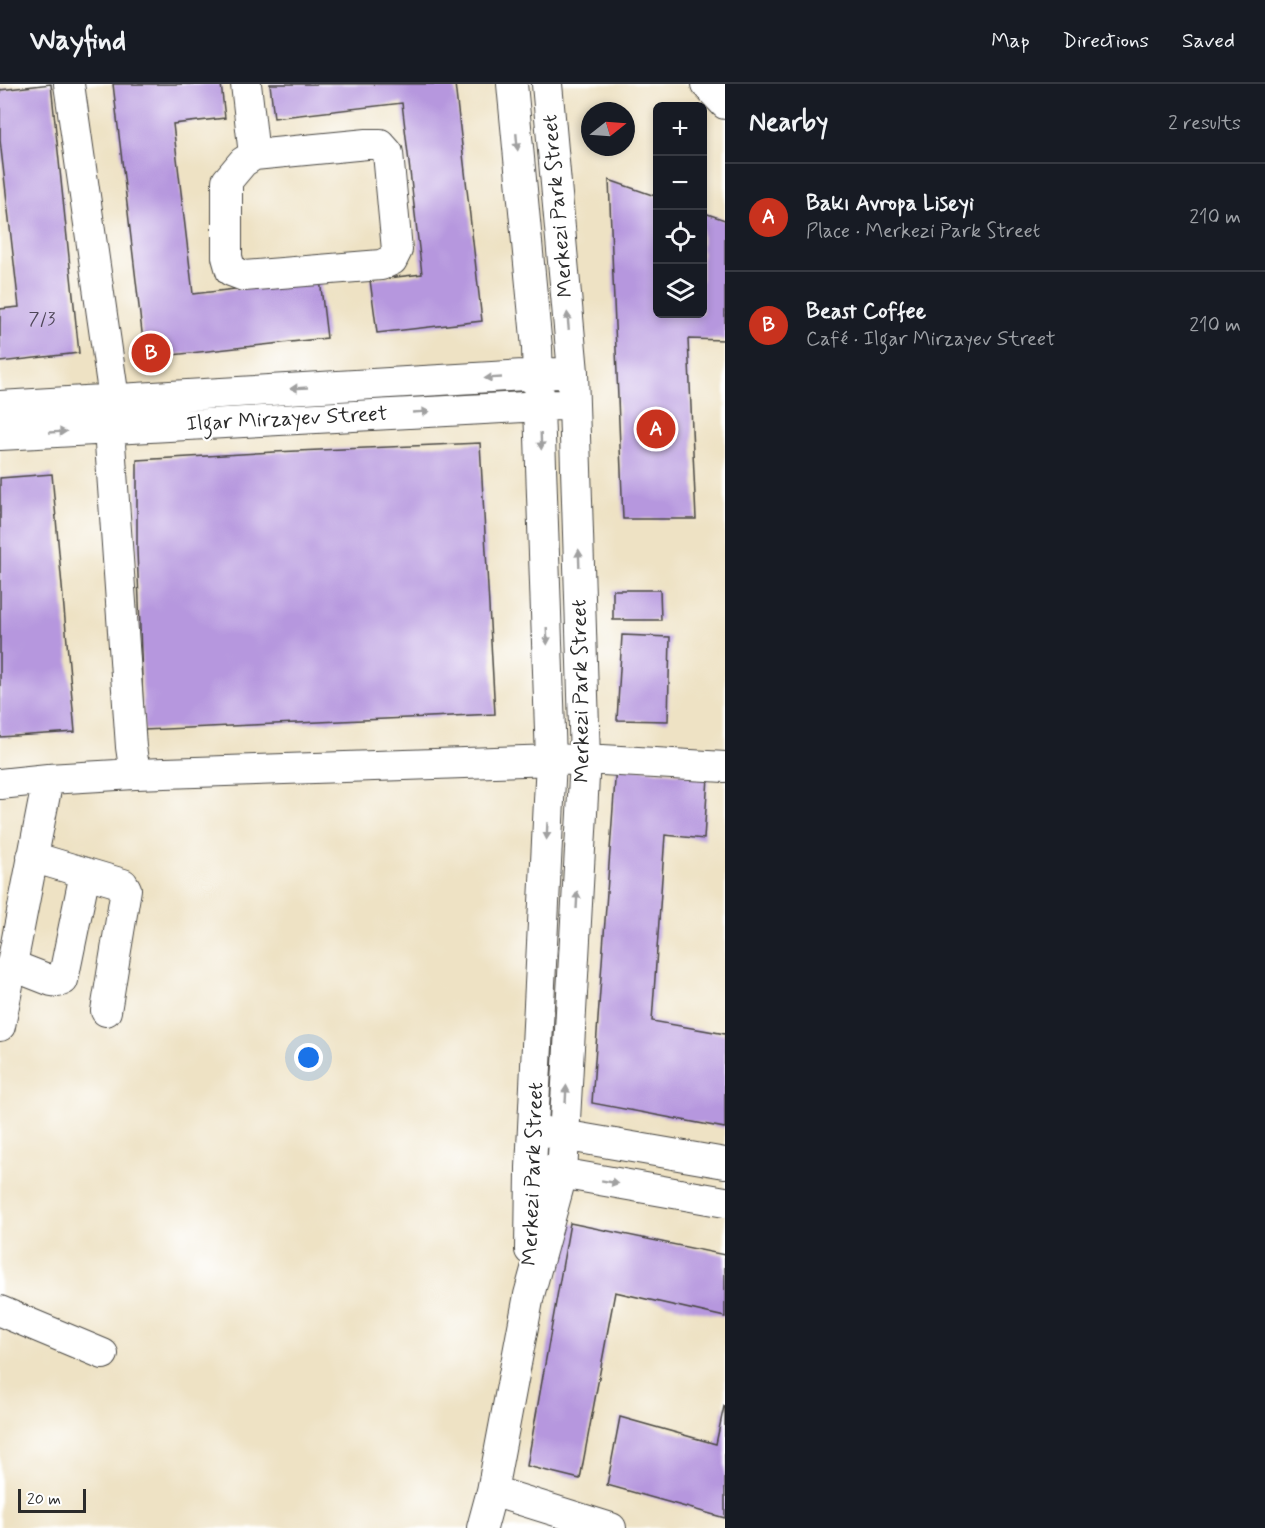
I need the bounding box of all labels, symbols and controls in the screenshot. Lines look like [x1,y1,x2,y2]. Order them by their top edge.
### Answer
text: Wayfind [30,23,126,60]
text: Map [991,27,1030,55]
text: Directions [1063,27,1149,55]
text: Saved [1182,27,1235,55]
north arrow [581,102,635,156]
map controls [653,102,707,318]
button: + [653,102,707,156]
text: Nearby [749,106,828,140]
text: 2 results [1168,110,1241,137]
street label: Merkezi Park Street [536,113,580,299]
one-way arrow [512,133,522,152]
button: − [653,156,707,210]
text: Bakı Avropa Liseyi [806,190,974,218]
text: A [762,204,775,231]
text: 210 m [1189,204,1241,231]
button: locate [653,210,707,264]
text: Place · Merkezi Park Street [806,218,1040,245]
button: layers [653,264,707,318]
text: Beast Coffee [806,298,926,326]
house number: 7/3 [29,307,55,331]
one-way arrow [564,312,573,331]
text: B [762,312,775,339]
text: 210 m [1189,312,1241,339]
text: Café · Ilgar Mirzayev Street [806,326,1055,353]
pin: B [132,330,170,376]
one-way arrow [484,373,503,382]
one-way arrow [289,384,308,393]
street label: Ilgar Mirzayev Street [186,400,388,440]
pin: A [636,406,676,452]
one-way arrow [411,407,430,417]
one-way arrow [49,427,68,436]
one-way arrow [536,432,546,451]
one-way arrow [574,548,583,567]
street label: Merkezi Park Street [565,599,597,783]
one-way arrow [542,627,551,646]
one-way arrow [543,821,552,840]
one-way arrow [573,890,582,909]
your location [294,1043,323,1072]
street label: Merkezi Park Street [516,1082,550,1266]
one-way arrow [562,1085,571,1104]
one-way arrow [600,1178,619,1187]
scale bar [18,1486,86,1514]
text: 20 m [27,1489,61,1510]

